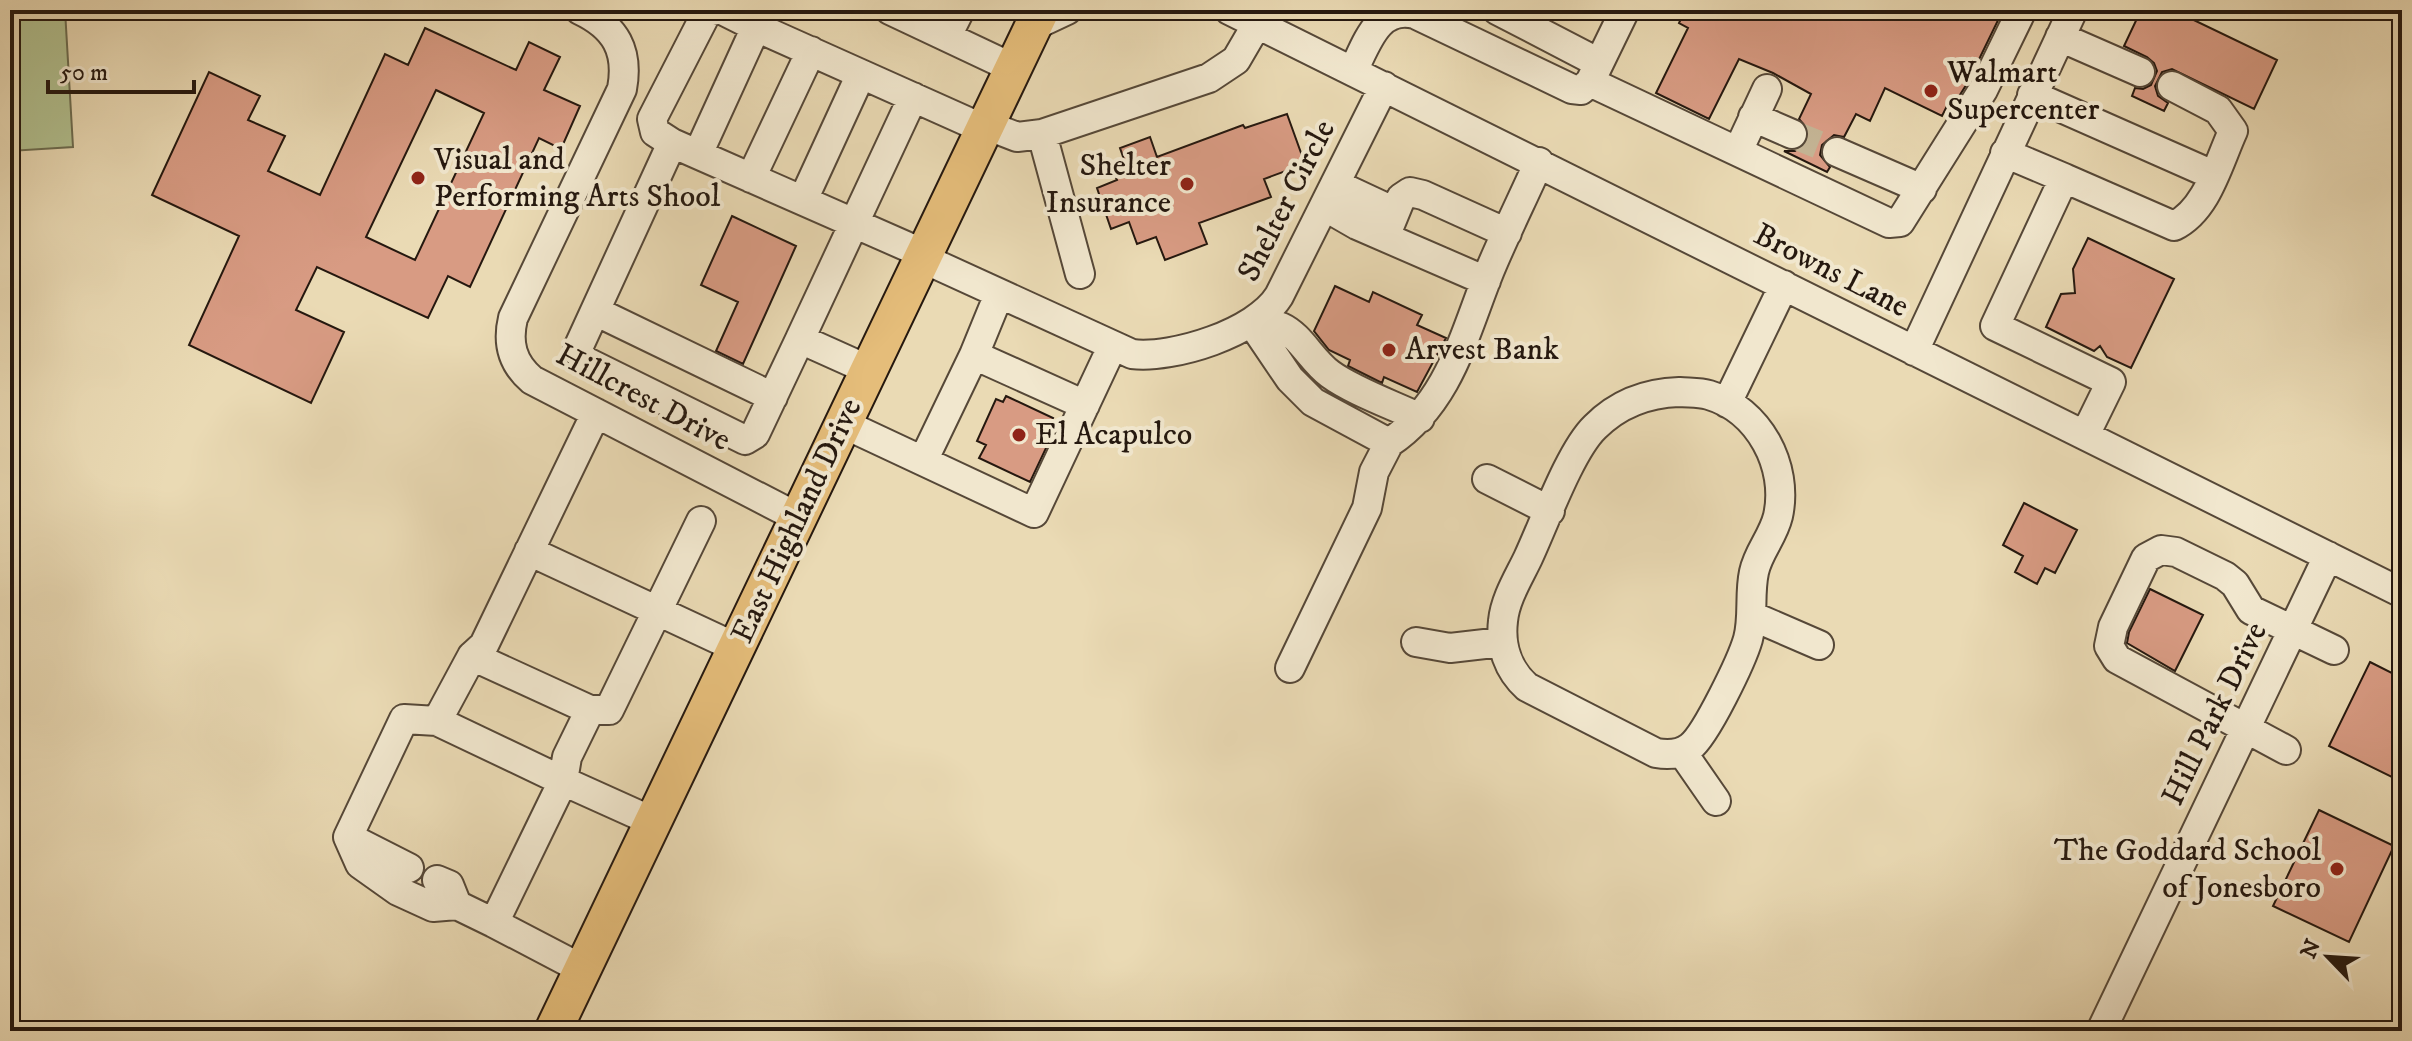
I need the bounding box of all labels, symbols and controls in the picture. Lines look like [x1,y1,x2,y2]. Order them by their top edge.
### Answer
scale bar [48,44,194,94]
place label: Walmart Supercenter [1946,53,2099,130]
text: 50 m [60,58,108,88]
marker: Walmart Supercenter [1922,82,1940,100]
street label: Shelter Circle [1229,113,1345,289]
place label: Visual and Performing Arts Shool [433,140,721,217]
place label: Shelter Insurance [1046,146,1171,223]
marker: Visual and Performing Arts Shool [409,169,427,187]
marker: Shelter Insurance [1178,175,1196,193]
street label: Browns Lane [1747,215,1915,327]
place label: Arvest Bank [1405,330,1559,370]
street label: Hillcrest Drive [549,335,737,461]
marker: Arvest Bank [1380,341,1398,359]
street label: East Highland Drive [723,392,871,650]
place label: El Acapulco [1035,415,1192,455]
marker: El Acapulco [1010,426,1028,444]
street label: Hill Park Drive [2153,616,2277,812]
place label: The Goddard School of Jonesboro [2054,831,2321,908]
marker: The Goddard School of Jonesboro [2328,860,2346,878]
north arrow [2288,917,2368,997]
text: N [2295,935,2327,963]

